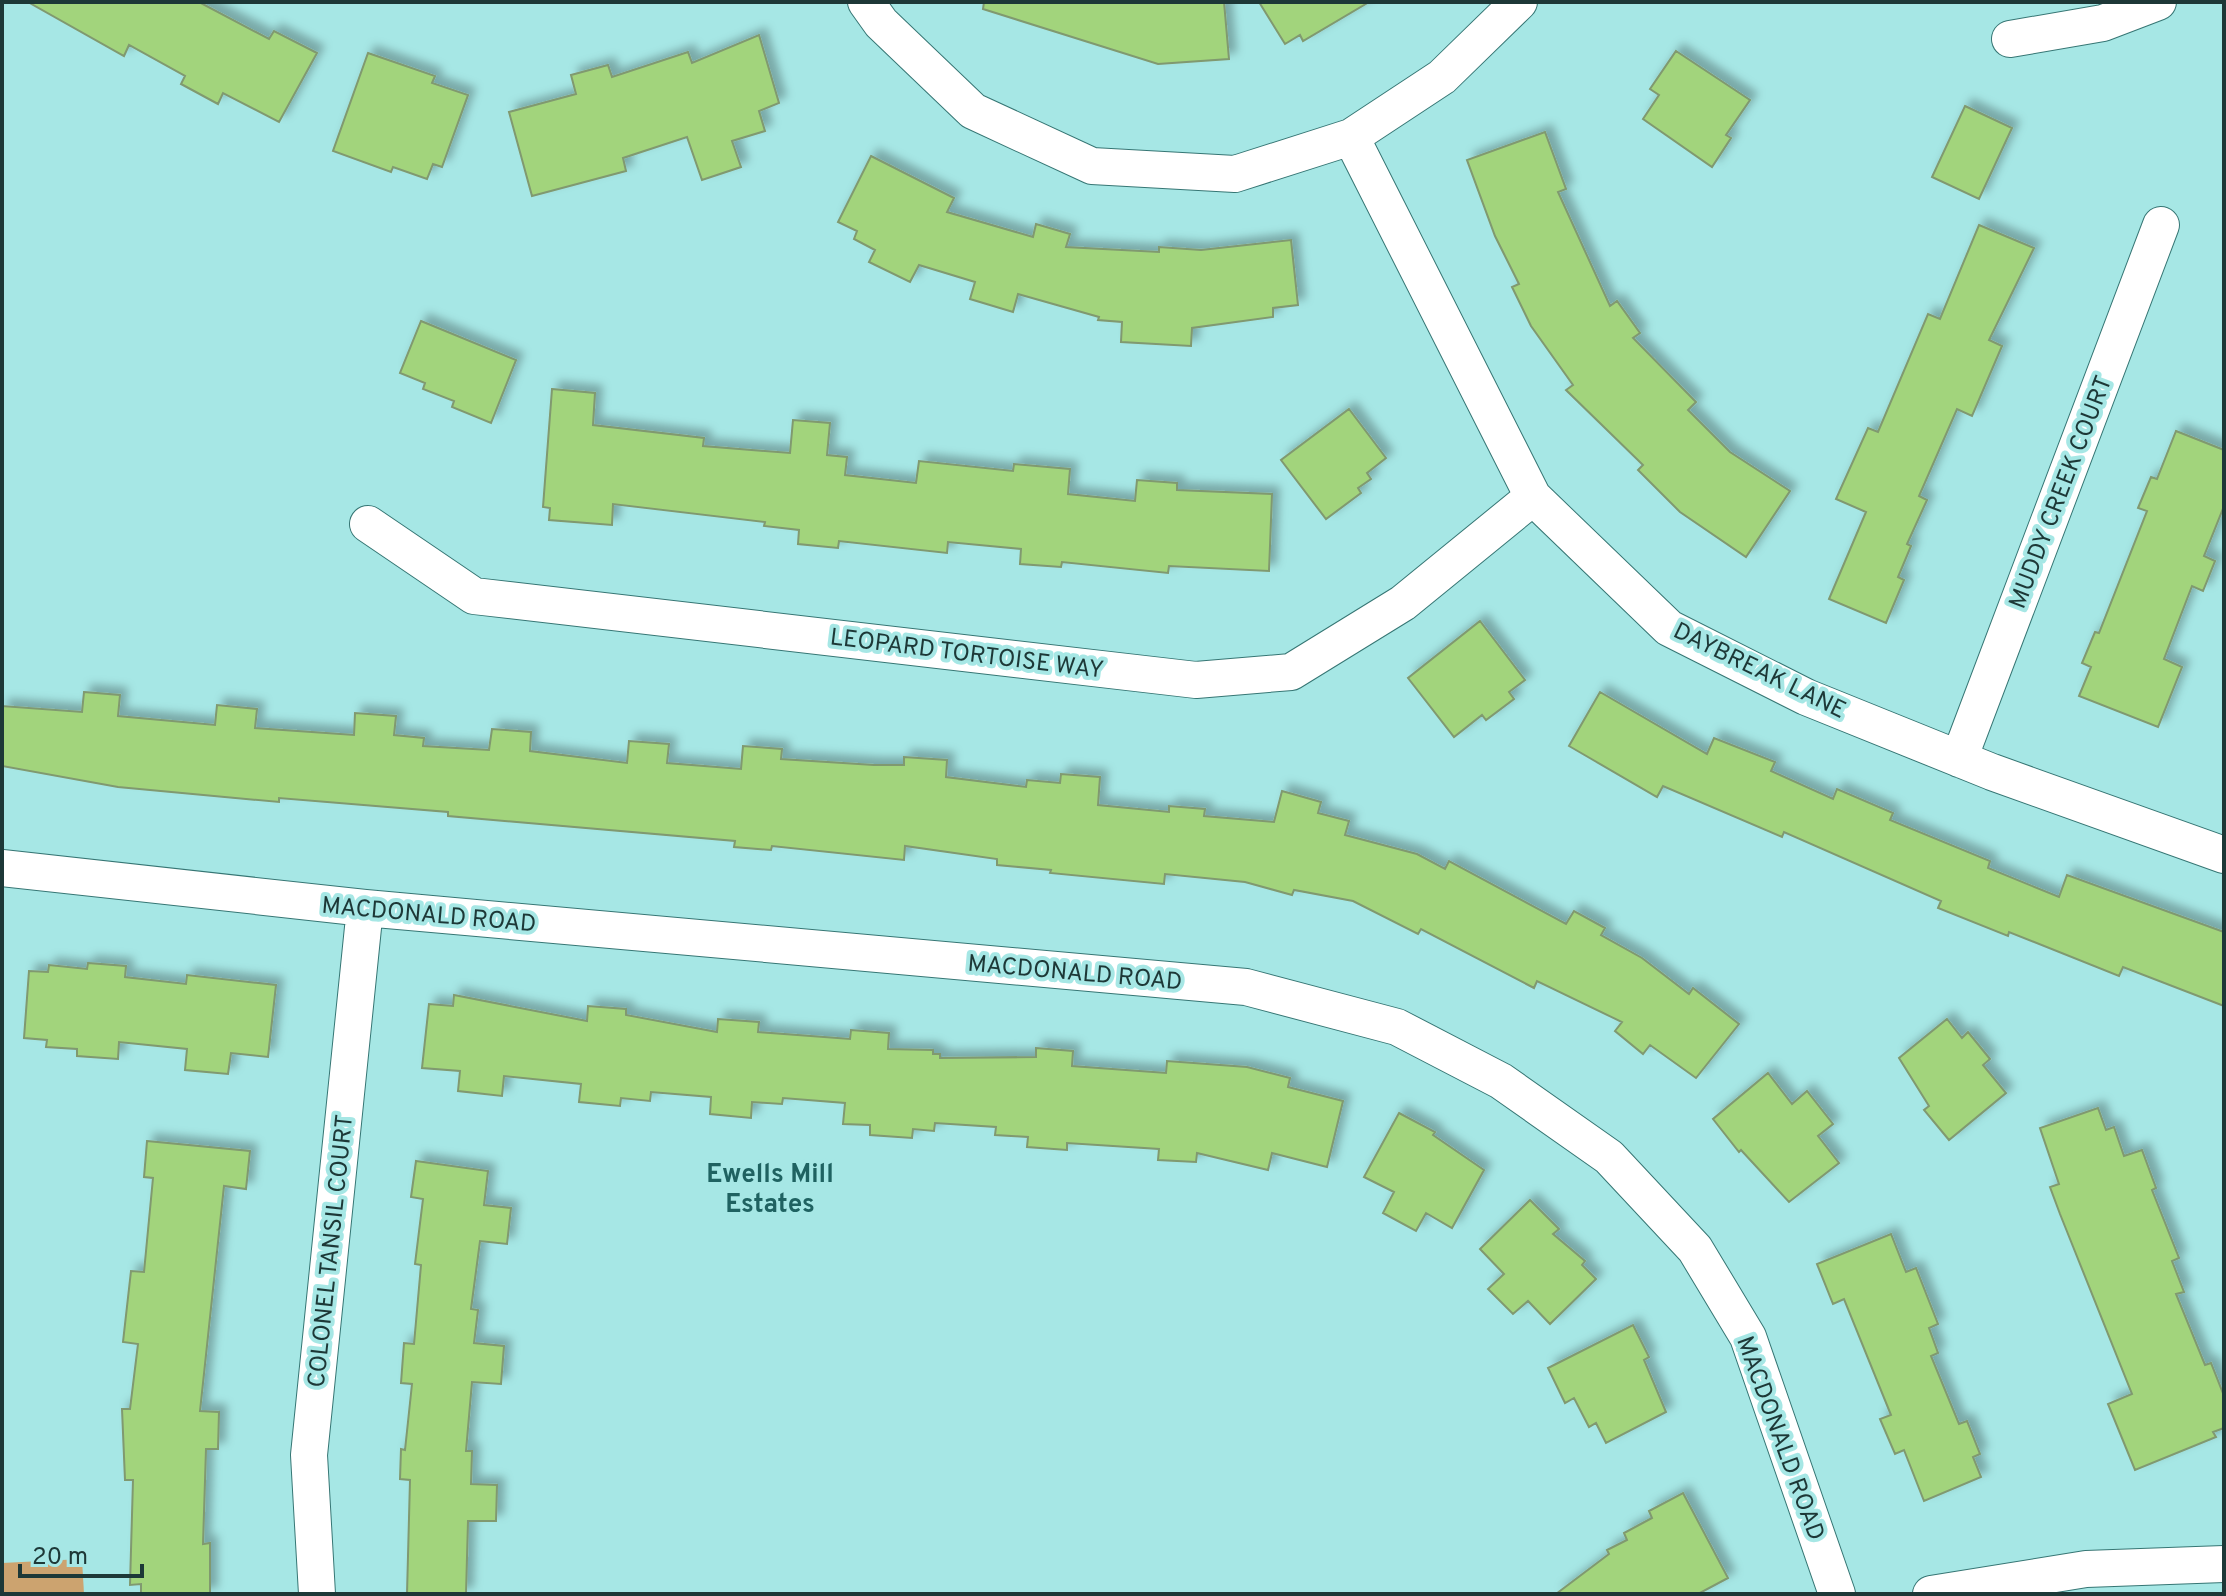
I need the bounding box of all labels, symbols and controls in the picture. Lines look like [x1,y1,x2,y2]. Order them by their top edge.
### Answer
street label: MUDDY CREEK COURT [2004,372,2120,613]
street label: DAYBREAK LANE [1668,617,1850,727]
street label: LEOPARD TORTOISE WAY [828,623,1105,687]
street label: MACDONALD ROAD [320,892,537,940]
street label: MACDONALD ROAD [966,950,1183,998]
street label: COLONEL TANSIL COURT [303,1113,361,1389]
district label: Ewells Mill Estates [706,1159,834,1222]
street label: MACDONALD ROAD [1728,1332,1830,1545]
scale bar [20,1528,142,1578]
text: 20 m [32,1543,88,1573]

